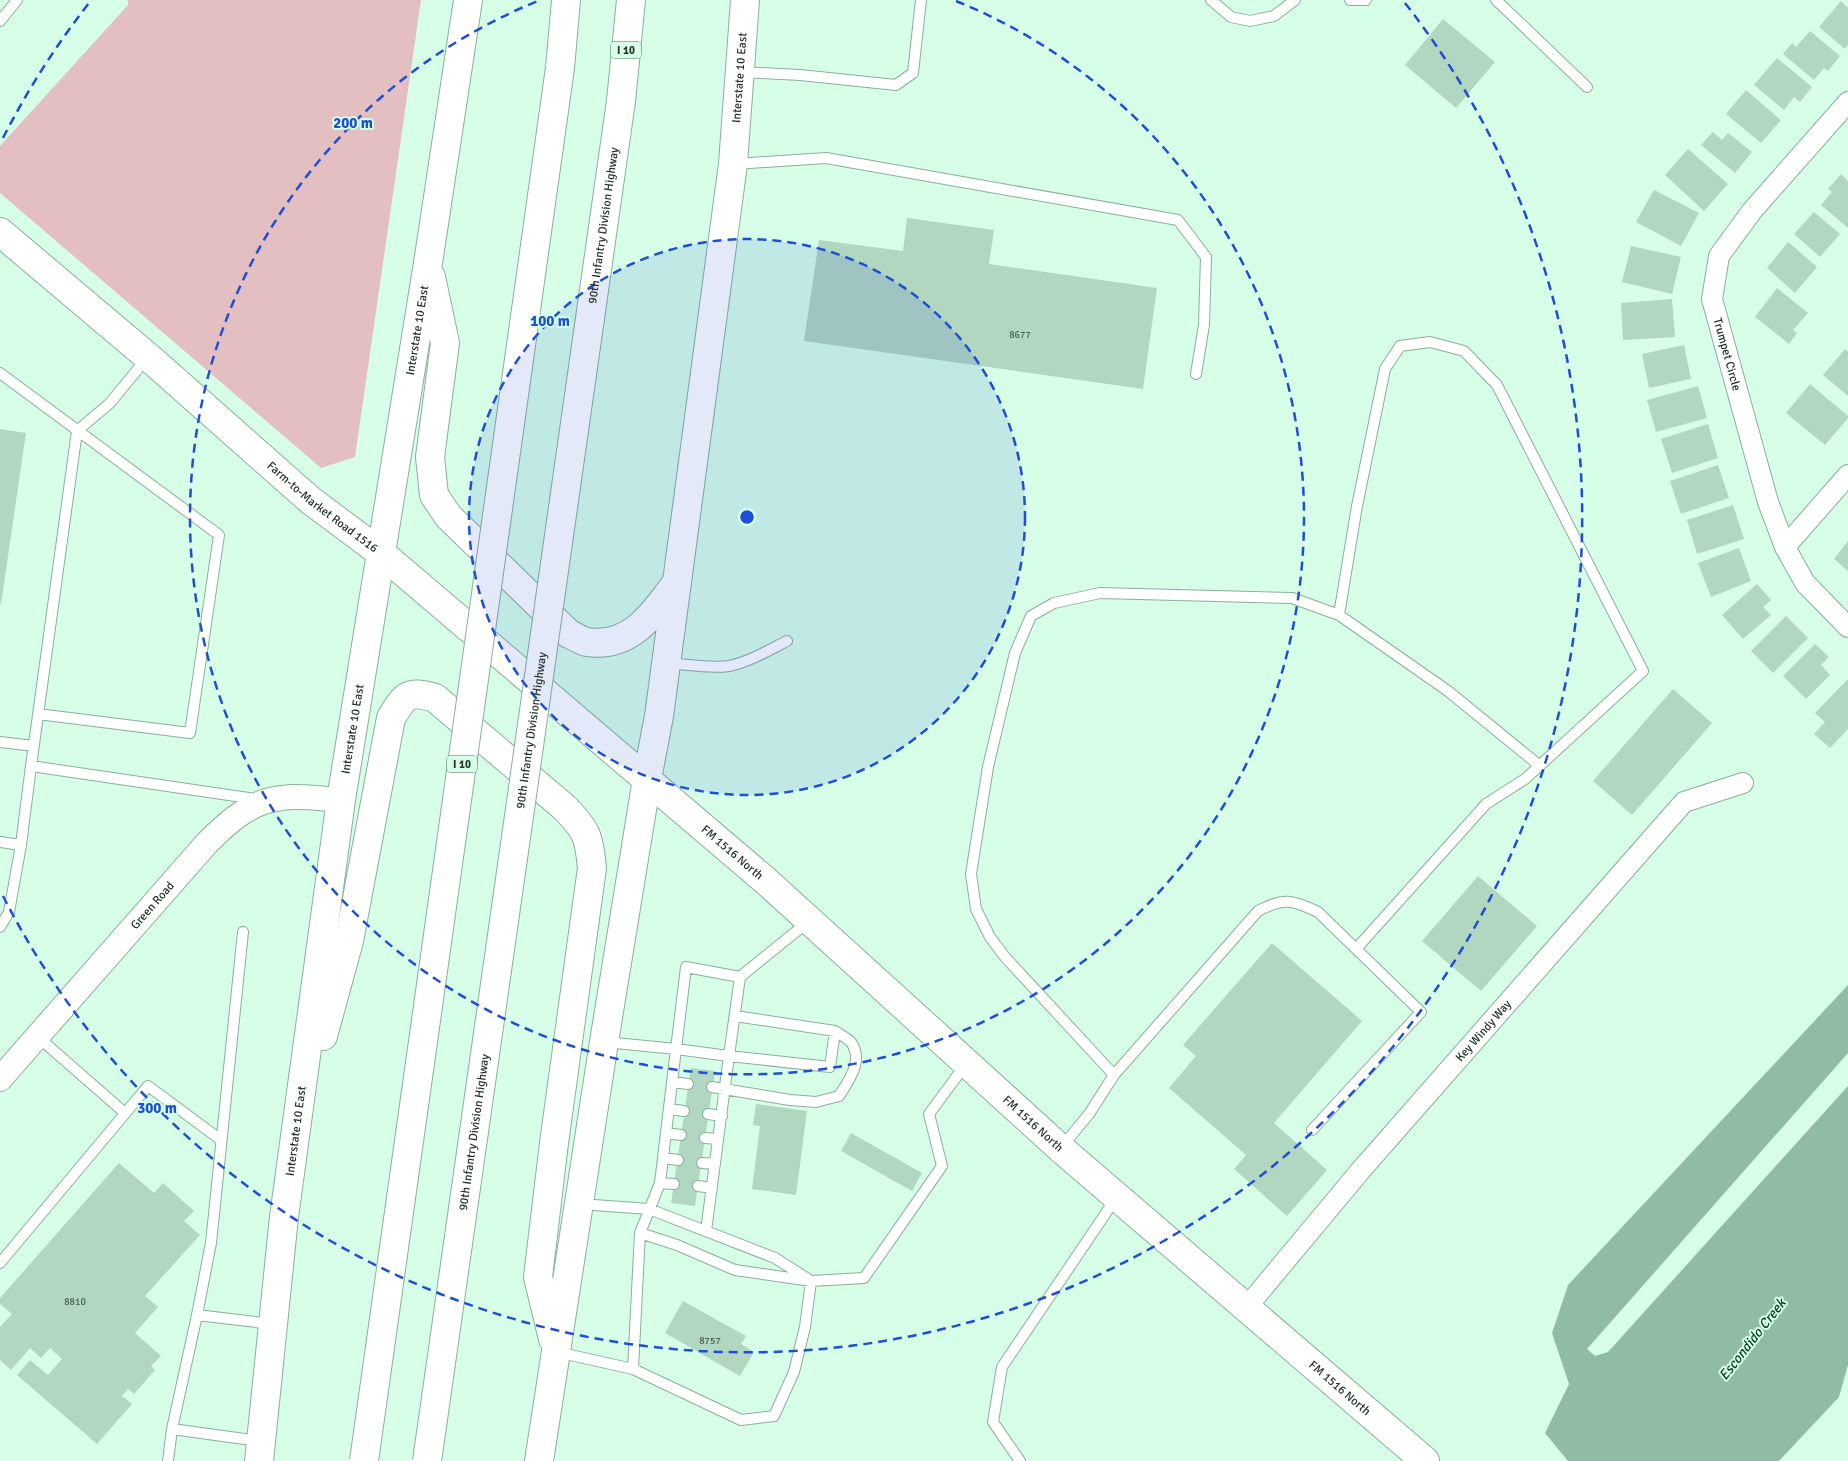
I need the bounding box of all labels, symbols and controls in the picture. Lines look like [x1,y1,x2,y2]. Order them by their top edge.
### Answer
street label: Interstate 10 East [729,32,751,124]
road number: I 10 [611,42,641,58]
text: 200 m [333,114,373,132]
street label: 90th Infantry Division Highway [585,146,622,305]
street label: Interstate 10 East [403,284,432,376]
text: 100 m [530,312,570,330]
street label: Trumpet Circle [1710,316,1744,393]
house number: 8677 [1009,329,1031,341]
street label: Farm-to-Market Road 1516 [264,458,381,556]
centre of rings [738,508,756,526]
street label: 90th Infantry Division Highway [513,651,550,810]
street label: Interstate 10 East [338,683,368,775]
road number: I 10 [447,756,477,772]
street label: FM 1516 North [698,822,766,883]
street label: Green Road [128,879,178,933]
street label: Key Windy Way [1453,997,1515,1065]
street label: 90th Infantry Division Highway [456,1053,493,1212]
street label: Interstate 10 East [283,1085,310,1177]
street label: FM 1516 North [999,1093,1066,1155]
text: 300 m [137,1099,177,1117]
water label: Escondido Creek [1715,1294,1791,1383]
house number: 8810 [64,1296,86,1308]
house number: 8757 [699,1335,721,1347]
street label: FM 1516 North [1305,1358,1374,1419]

